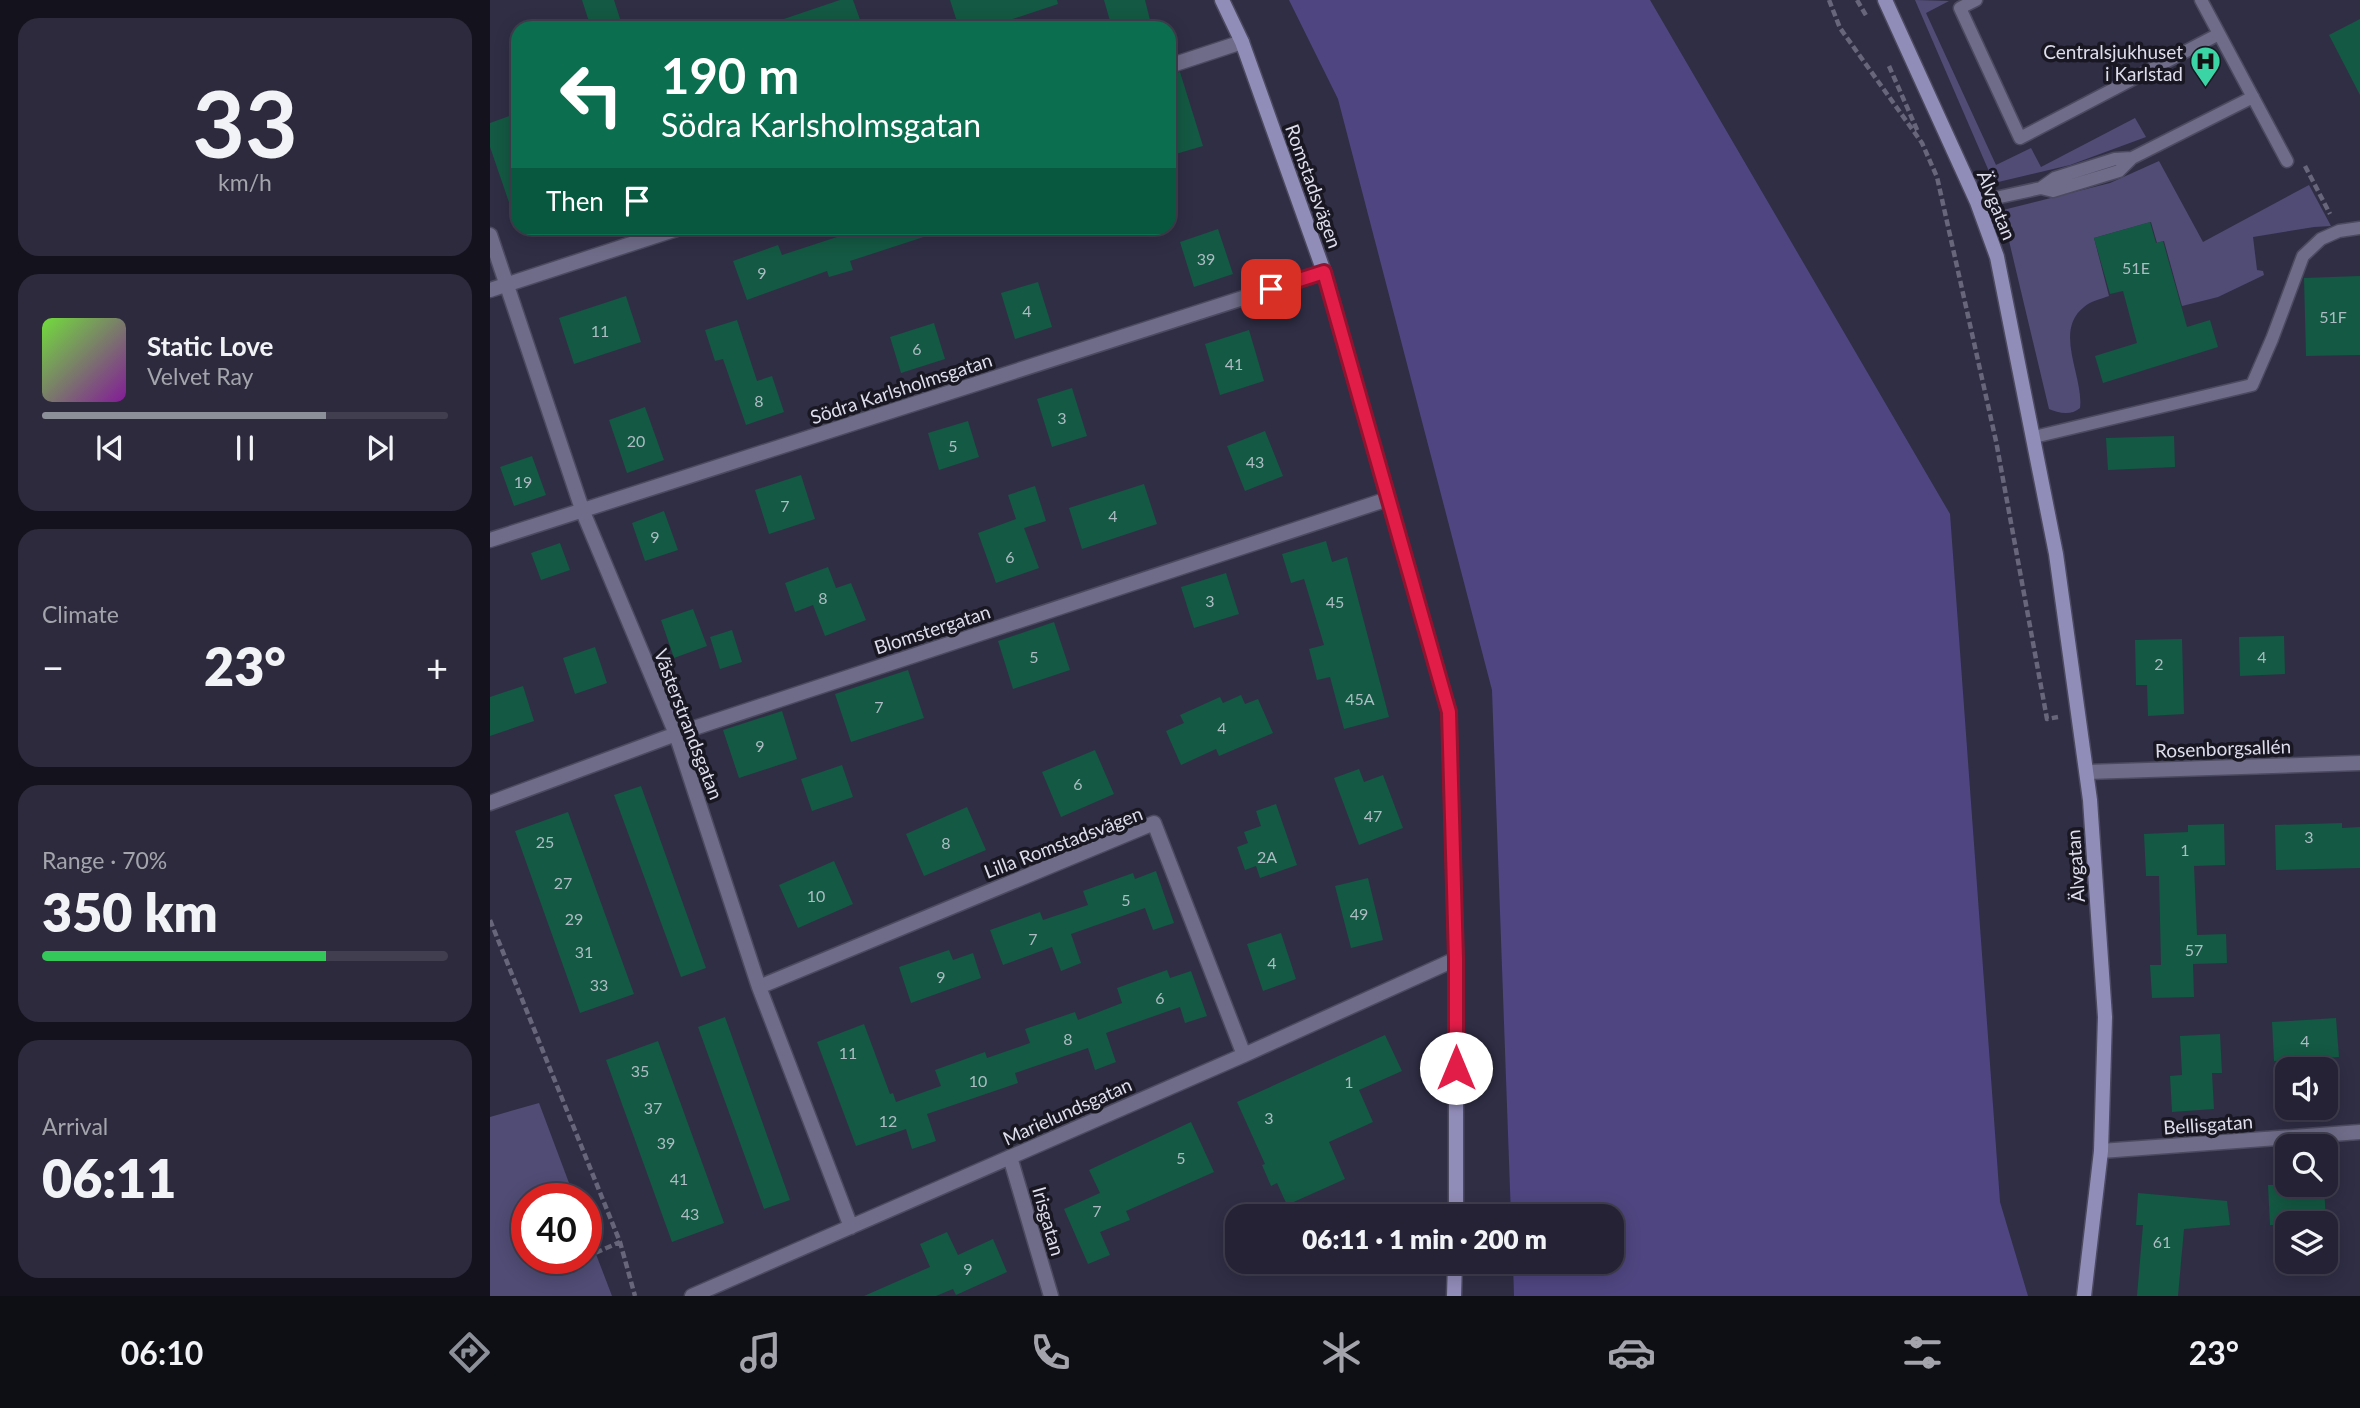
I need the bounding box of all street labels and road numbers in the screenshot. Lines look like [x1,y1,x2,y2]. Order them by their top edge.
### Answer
street label: Romstadsvägen [1281,121,1347,251]
street label: Älvgatan [1973,167,2021,243]
street label: Södra Karlsholmsgatan [807,348,995,428]
street label: Blomstergatan [871,599,993,659]
street label: Västerstrandsgatan [650,645,728,803]
street label: Rosenborgsallén [2155,734,2291,762]
street label: Lilla Romstadsvägen [981,801,1145,883]
street label: Älvgatan [2061,829,2089,903]
street label: Marielundsgatan [999,1072,1135,1150]
street label: Bellisgatan [2162,1109,2254,1139]
street label: Irisgatan [1028,1184,1070,1258]

